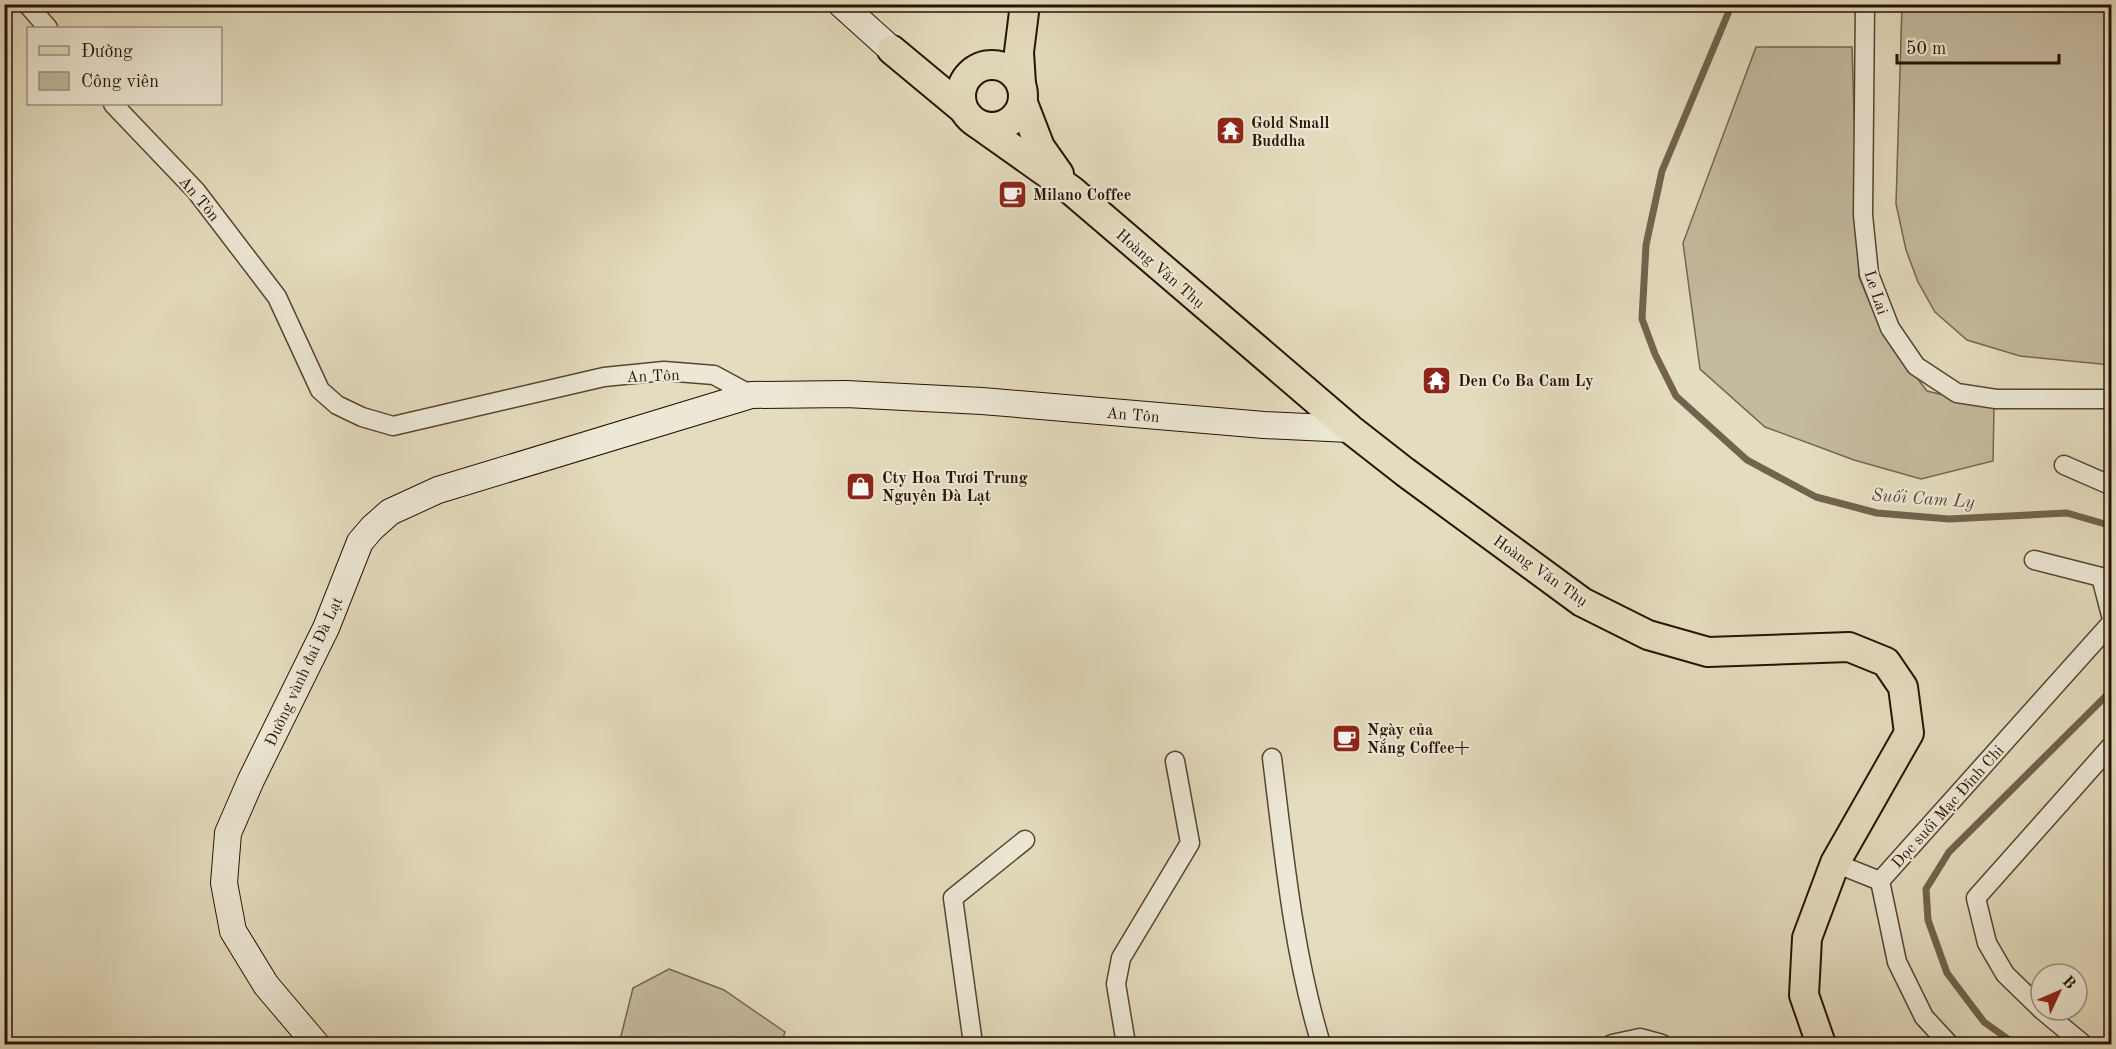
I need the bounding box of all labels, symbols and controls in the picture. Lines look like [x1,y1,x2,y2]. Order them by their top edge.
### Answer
legend [27,27,222,105]
scale bar [1897,27,2059,65]
text: 50 m [1906,40,1946,58]
text: Đường [81,43,133,61]
text: Công viên [81,73,159,91]
temple icon: Gold Small Buddha [1214,115,1246,147]
place label: Gold Small Buddha [1251,116,1329,150]
street label: An Tôn [175,174,222,225]
cafe icon: Milano Coffee [996,178,1028,210]
place label: Milano Coffee [1033,188,1131,204]
street label: Hoàng Văn Thụ [1112,227,1207,312]
street label: Le Lai [1860,269,1890,317]
temple icon: Den Co Ba Cam Ly [1421,364,1453,396]
street label: An Tôn [626,368,680,386]
place label: Den Co Ba Cam Ly [1458,374,1594,390]
street label: An Tôn [1106,406,1160,426]
shop icon: Cty Hoa Tươi Trung Nguyên Đà Lạt [845,470,877,502]
place label: Cty Hoa Tươi Trung Nguyên Đà Lạt [882,471,1028,505]
water label: Suối Cam Ly [1871,486,1976,512]
street label: Hoàng Văn Thụ [1490,533,1590,610]
street label: Đường vành đai Đà Lạt [263,594,347,749]
cafe icon: Ngày của Nắng Coffee+ [1330,722,1362,754]
place label: Ngày của Nắng Coffee+ [1367,723,1470,757]
street label: Dọc suối Mạc Đĩnh Chi [1888,742,2008,872]
north arrow [2029,962,2089,1022]
text: B [2059,973,2078,993]

